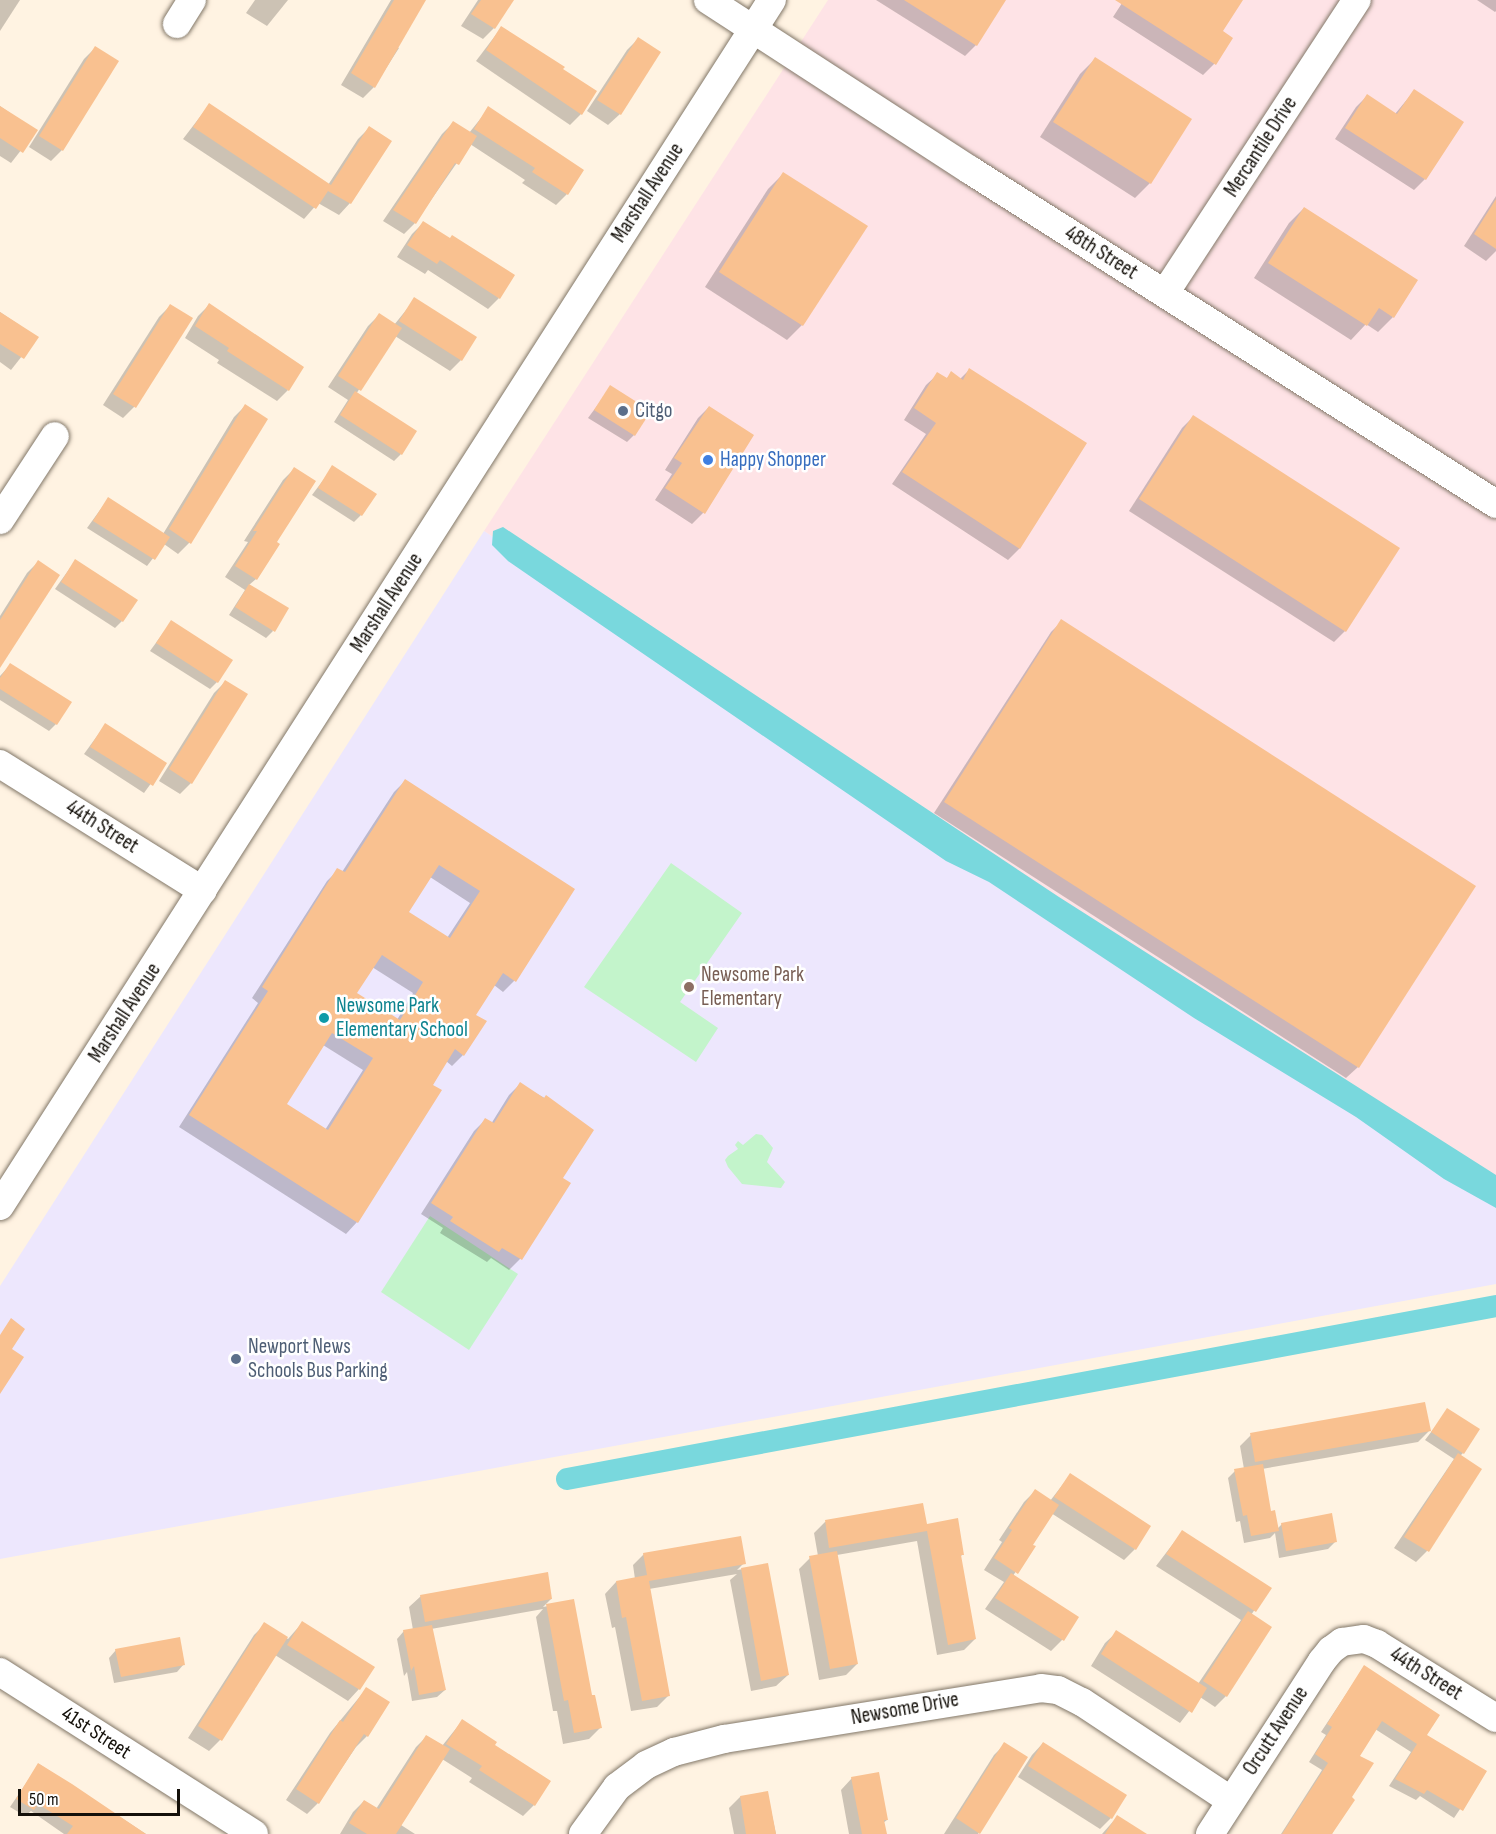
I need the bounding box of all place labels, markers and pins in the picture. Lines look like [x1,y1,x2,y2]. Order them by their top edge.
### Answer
place label: Citgo [635,398,673,424]
marker: Citgo [616,404,630,418]
place label: Happy Shopper [720,447,826,473]
marker: Happy Shopper [701,453,715,467]
place label: Newsome Park Elementary [701,962,804,1012]
marker: Newsome Park Elementary [682,980,696,994]
place label: Newsome Park Elementary School [336,993,468,1043]
marker: Newsome Park Elementary School [317,1011,331,1025]
place label: Newport News Schools Bus Parking [248,1334,388,1384]
marker: Newport News Schools Bus Parking [229,1352,243,1366]

